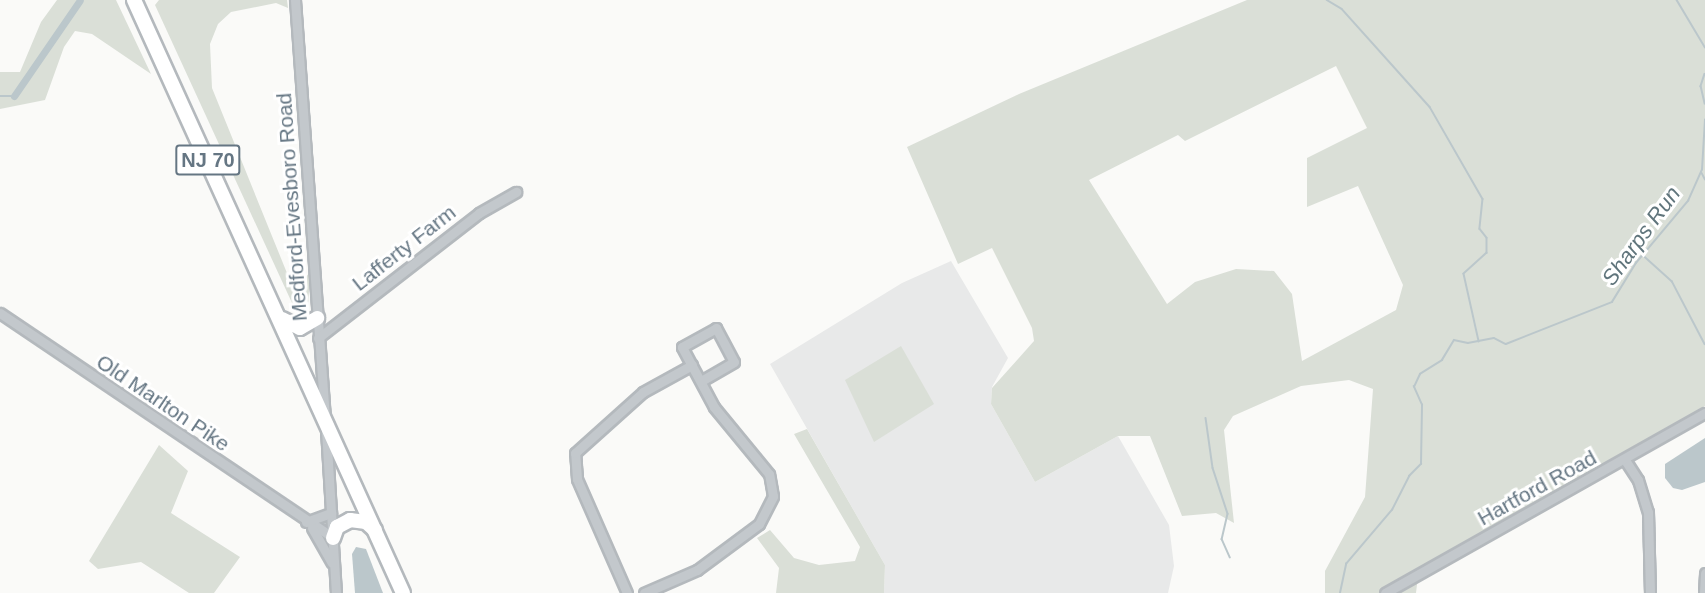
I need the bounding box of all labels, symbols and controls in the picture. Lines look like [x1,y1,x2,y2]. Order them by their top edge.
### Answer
street label: Medford-Evesboro Road [271,92,313,322]
road number: NJ 70 [175,143,241,177]
water label: Sharps Run [1596,181,1686,291]
street label: Lafferty Farm [347,200,461,296]
street label: Old Marlton Pike [92,349,234,457]
street label: Hartford Road [1473,445,1601,531]

